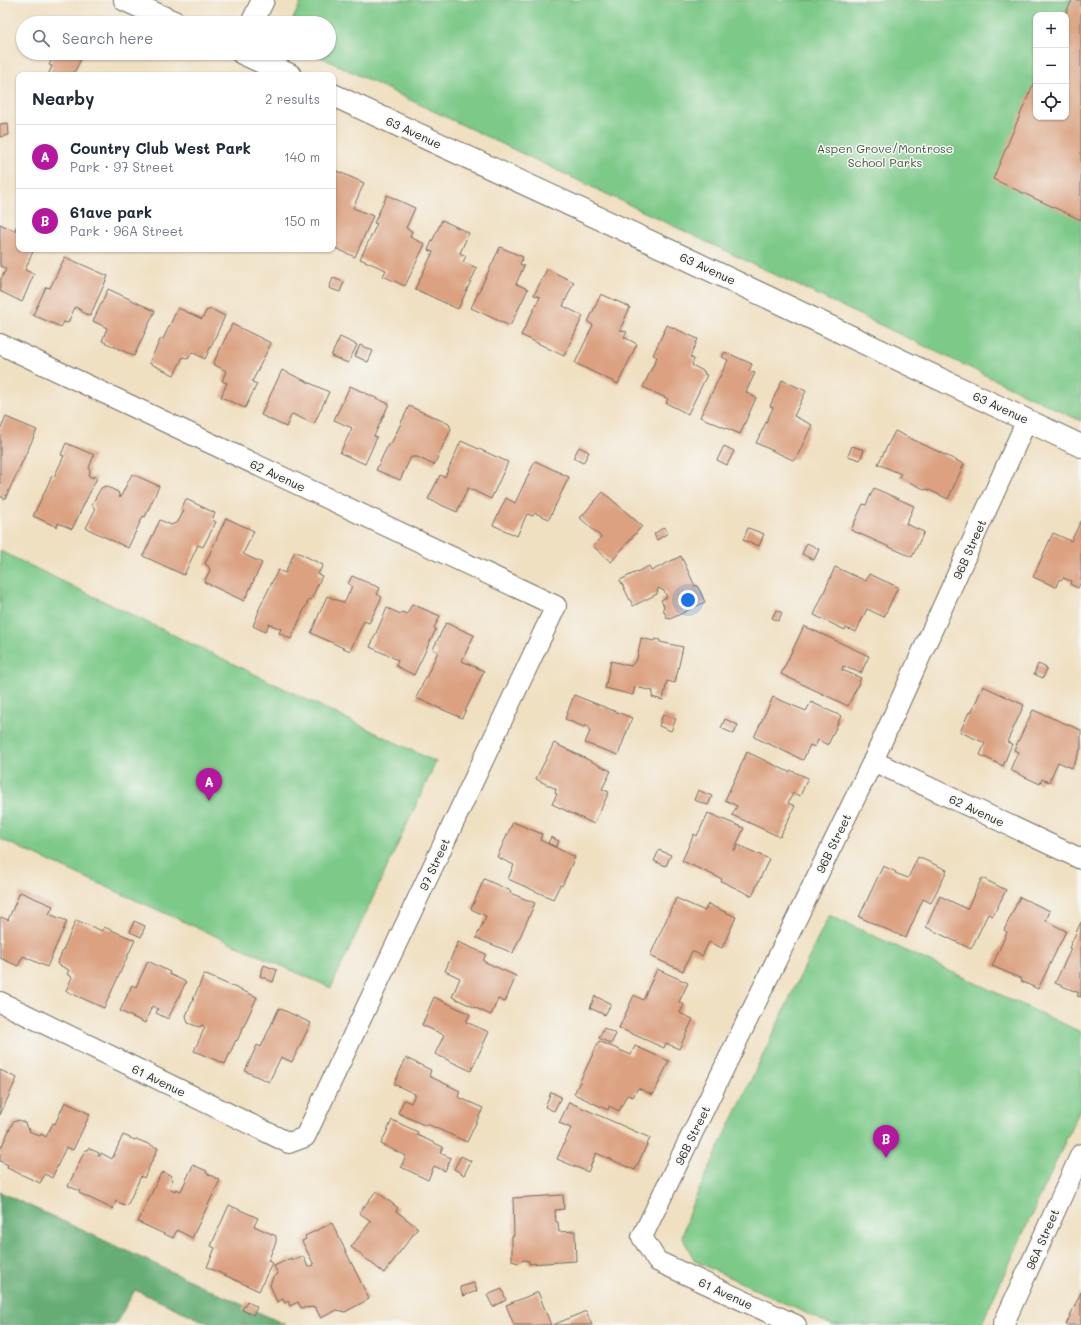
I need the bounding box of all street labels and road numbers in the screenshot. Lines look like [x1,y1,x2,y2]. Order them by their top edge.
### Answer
street label: 63 Avenue [384,112,444,152]
street label: 63 Avenue [678,248,738,288]
street label: 63 Avenue [971,387,1031,427]
street label: 62 Avenue [248,455,308,495]
street label: 96B Street [949,517,989,581]
street label: 62 Avenue [947,790,1007,830]
street label: 96B Street [812,811,854,875]
street label: 97 Street [415,835,453,893]
street label: 61 Avenue [129,1060,189,1100]
street label: 96B Street [671,1103,713,1167]
street label: 96A Street [1022,1206,1062,1272]
street label: 61 Avenue [696,1273,756,1313]

